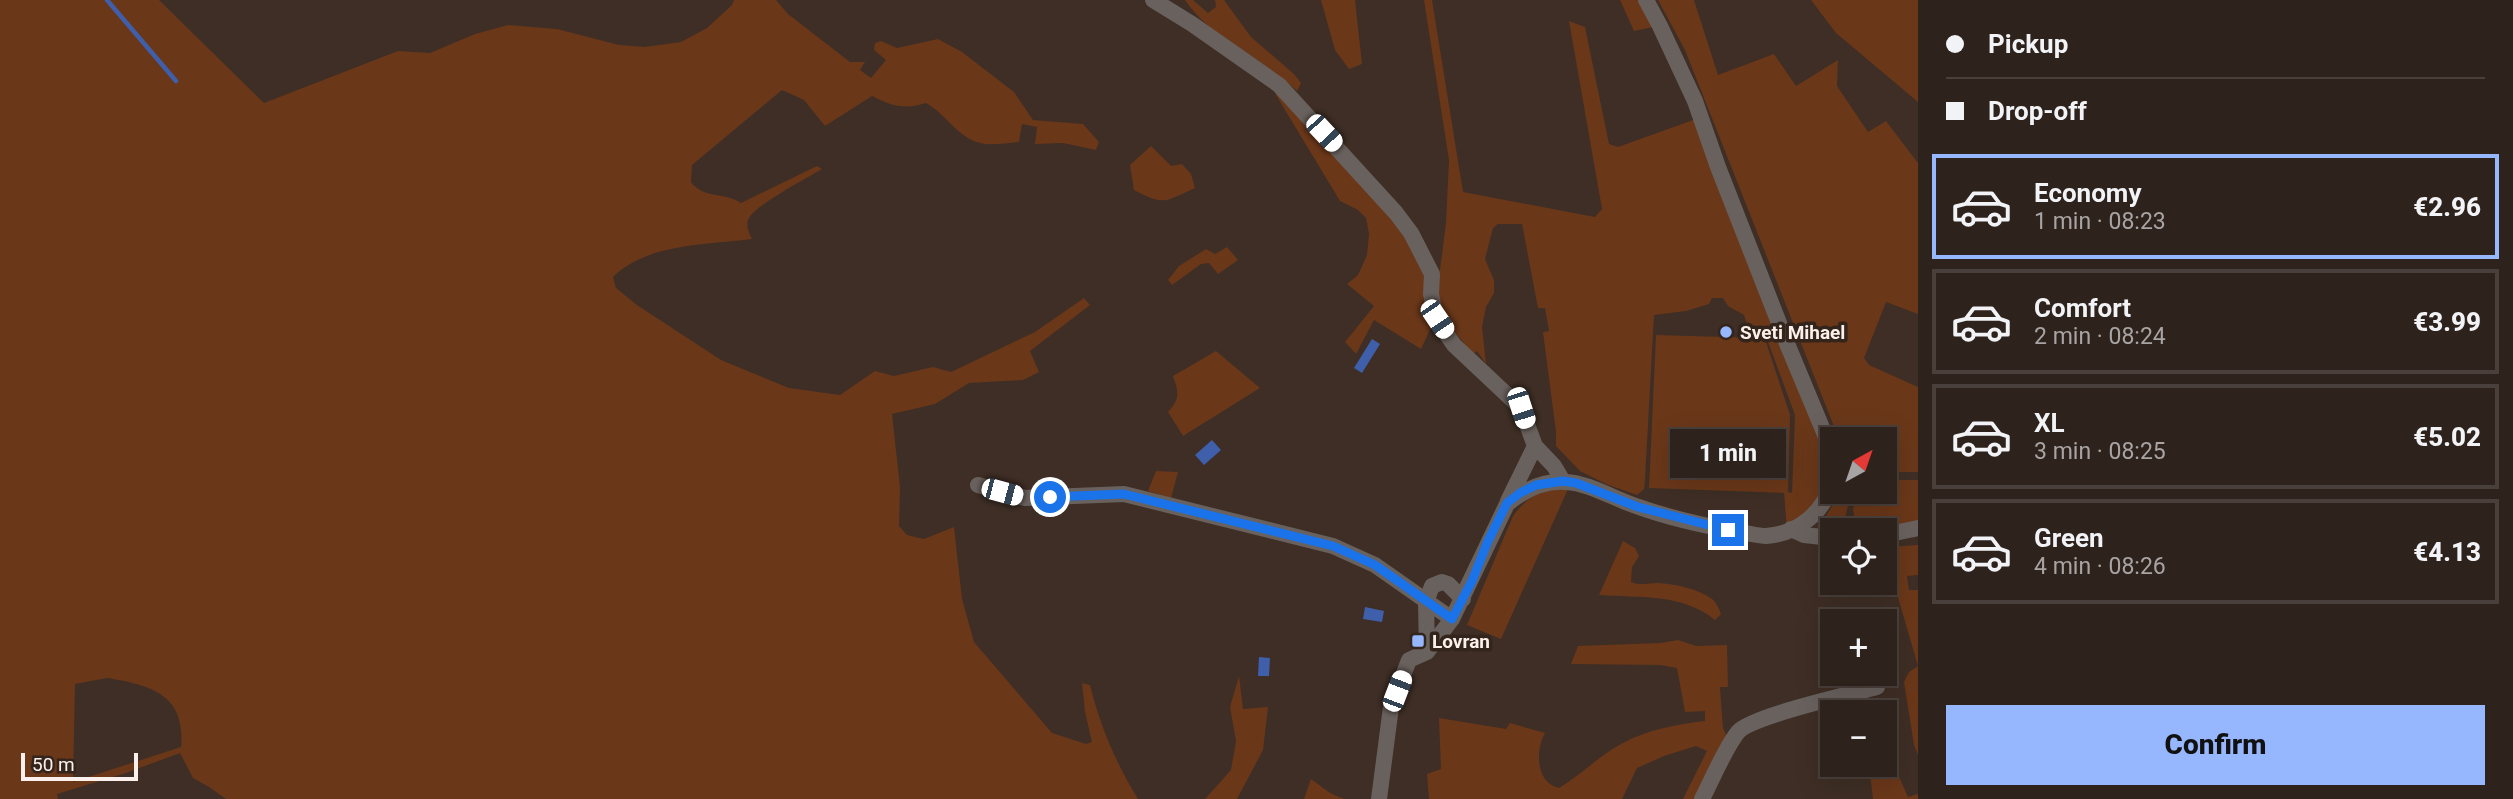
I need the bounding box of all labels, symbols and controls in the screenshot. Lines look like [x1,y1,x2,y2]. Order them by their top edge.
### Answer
text: Pickup [1988,29,2068,59]
text: Drop-off [1988,96,2087,126]
car [1302,110,1347,156]
icon: car [1950,175,2013,238]
text: Economy [2034,178,2141,208]
text: €2.96 [2413,192,2481,222]
text: 1 min · 08:23 [2034,208,2166,235]
icon: car [1950,290,2013,353]
text: Comfort [2034,293,2131,323]
car [1417,296,1458,342]
text: €3.99 [2413,307,2481,337]
place label: Sveti Mihael [1740,321,1845,344]
text: 2 min · 08:24 [2034,323,2166,350]
marker: Sveti Mihael [1718,324,1734,340]
car [1505,385,1538,431]
icon: car [1950,405,2013,468]
text: XL [2034,408,2065,438]
text: €5.02 [2413,422,2481,452]
north arrow [1820,427,1897,504]
map controls [1820,427,1897,777]
callout: 1 min [1670,428,1786,477]
text: 3 min · 08:25 [2034,438,2166,465]
text: 1 min [1699,440,1757,467]
car [979,476,1026,508]
route start [1034,481,1066,513]
route end [1712,514,1744,546]
button: locate [1820,518,1897,595]
icon: car [1950,520,2013,583]
text: Green [2034,523,2104,553]
text: €4.13 [2413,537,2481,567]
text: 4 min · 08:26 [2034,553,2166,580]
button: + [1820,609,1897,686]
place label: Lovran [1432,630,1490,653]
marker: Lovran [1410,633,1426,649]
car [1380,668,1415,714]
button: − [1820,700,1897,777]
button: Confirm [1946,705,2485,785]
scale bar [21,750,138,782]
text: 50 m [32,753,75,776]

